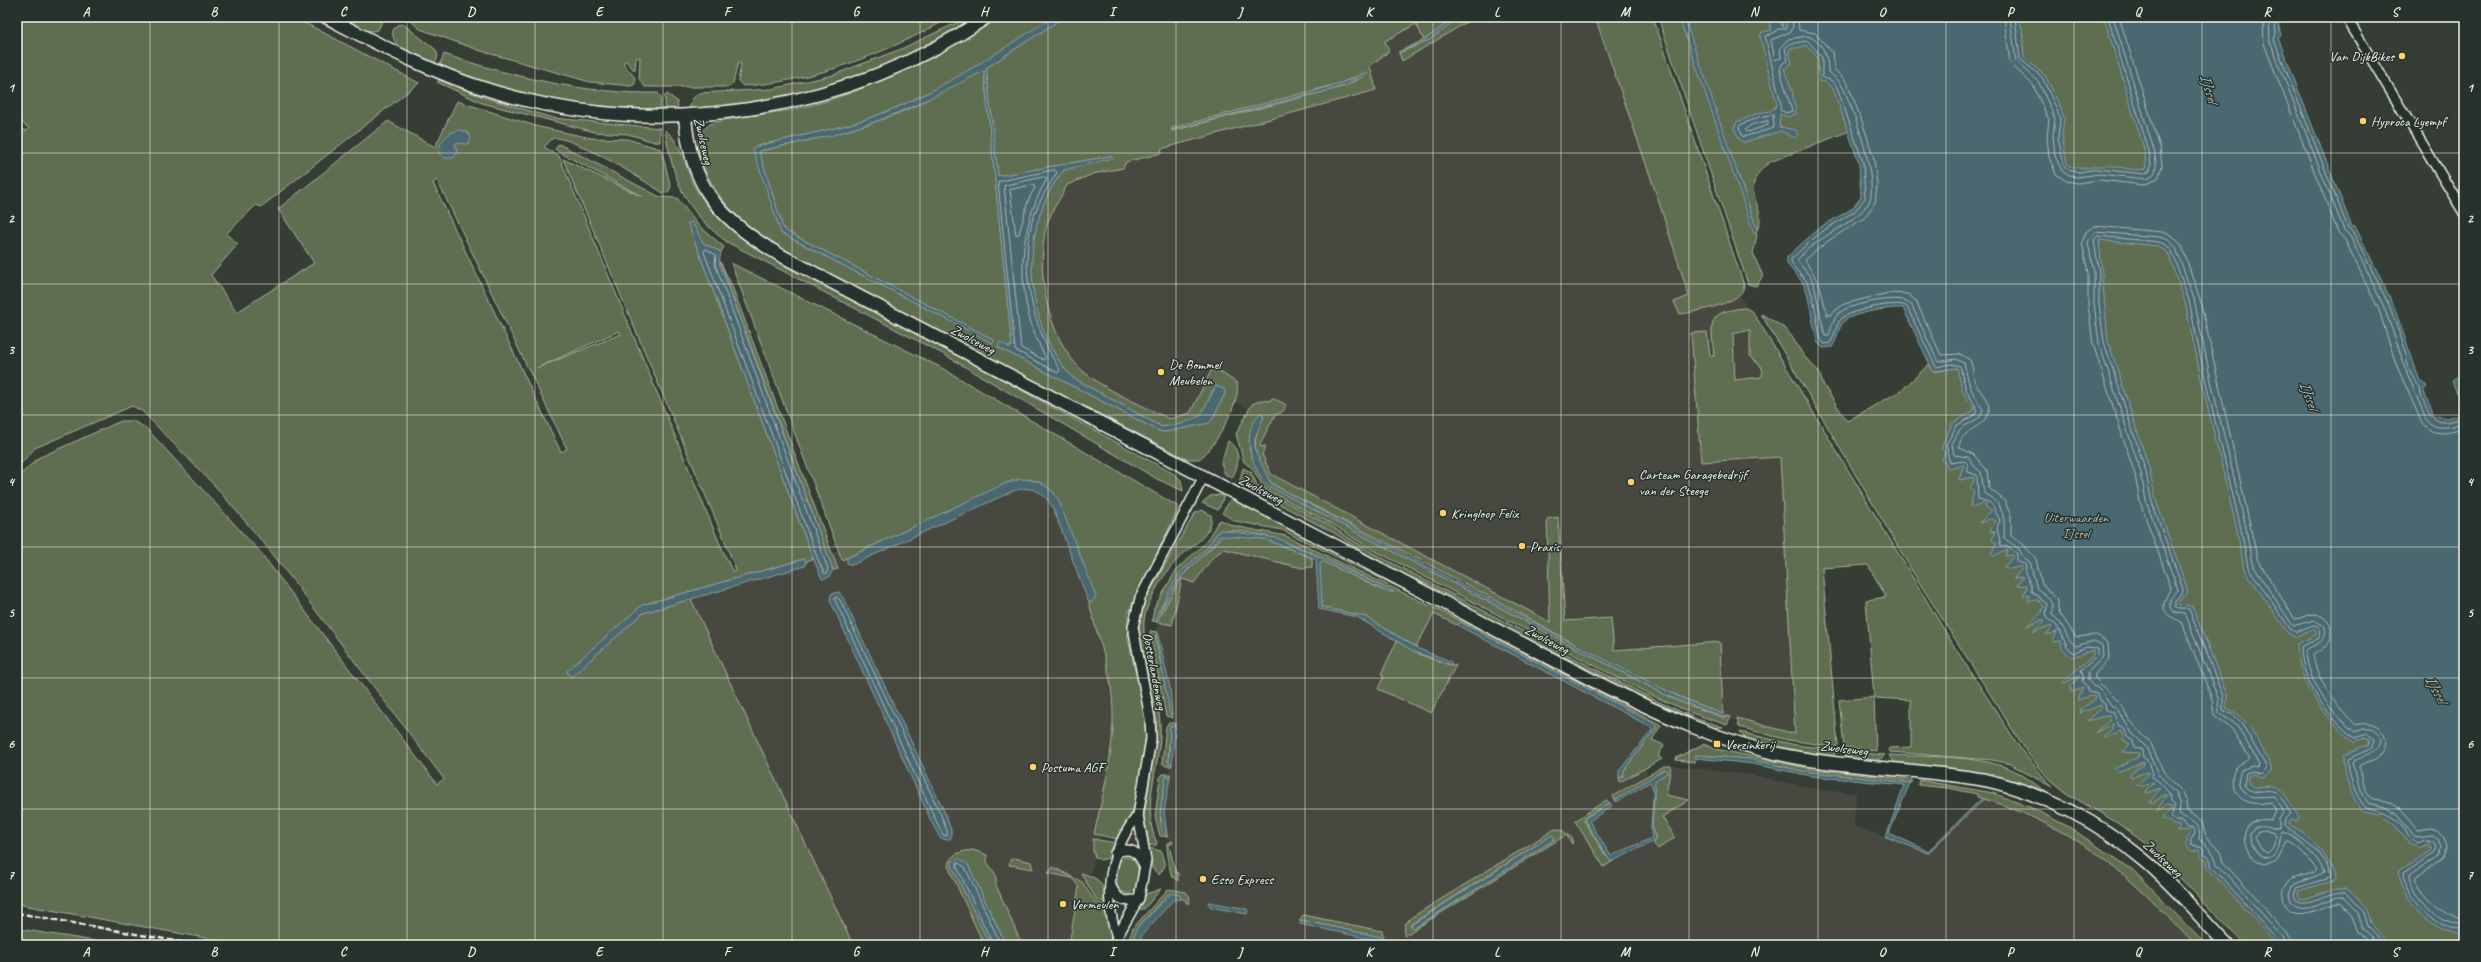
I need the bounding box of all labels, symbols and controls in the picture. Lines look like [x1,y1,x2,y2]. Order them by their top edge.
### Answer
text: A [83,4,91,20]
text: B [211,4,219,20]
text: C [340,4,348,20]
text: D [467,4,476,20]
text: E [596,4,605,20]
text: F [724,4,733,20]
text: G [853,4,861,20]
text: H [980,4,990,20]
text: I [1109,4,1118,20]
text: J [1237,4,1244,20]
text: K [1366,4,1376,20]
text: L [1494,4,1501,20]
text: M [1620,4,1631,20]
text: N [1750,4,1761,20]
text: O [1879,4,1888,20]
text: P [2007,4,2016,20]
text: Q [2135,4,2143,20]
text: R [2263,4,2272,20]
text: S [2392,4,2402,20]
place label: Van DijkBikes [2329,48,2395,65]
marker: Van DijkBikes [2397,51,2407,61]
water label: IJssel [2195,72,2223,110]
text: 1 [8,80,16,96]
text: 1 [2467,80,2475,96]
place label: Hyproca Lyempf [2371,113,2448,130]
street label: Zwolseweg [690,116,717,167]
marker: Hyproca Lyempf [2358,116,2368,126]
text: 2 [8,211,15,227]
text: 2 [2467,211,2474,227]
street label: Zwolseweg [948,321,999,359]
text: 3 [8,342,15,358]
text: 3 [2467,342,2474,358]
place label: De Bommel Meubelen [1169,356,1223,389]
marker: De Bommel Meubelen [1156,367,1166,377]
water label: IJssel [2294,378,2325,417]
place label: Carteam Garagebedrijf van der Steege [1639,466,1750,499]
street label: Zwolseweg [1236,471,1287,509]
text: 4 [8,474,16,490]
text: 4 [2467,474,2475,490]
marker: Carteam Garagebedrijf van der Steege [1626,477,1636,487]
place label: Kringloop Felix [1451,505,1520,522]
marker: Kringloop Felix [1438,508,1448,518]
park label: Uiterwaarden IJssel [2044,509,2109,542]
place label: Praxis [1530,538,1561,555]
marker: Praxis [1517,541,1527,551]
text: 5 [8,605,15,621]
text: 5 [2467,605,2474,621]
street label: Zwolseweg [1522,621,1573,659]
street label: Oosterlandenweg [1139,631,1171,712]
water label: IJssel [2420,672,2454,711]
text: 6 [8,736,15,752]
place label: Verzinkerij [1725,736,1777,753]
text: 6 [2467,736,2474,752]
street label: Zwolseweg [1819,737,1870,760]
marker: Verzinkerij [1712,739,1722,749]
place label: Postuma AGF [1041,759,1107,776]
marker: Postuma AGF [1028,762,1038,772]
street label: Zwolseweg [2140,836,2187,881]
text: 7 [8,867,15,883]
text: 7 [2467,867,2474,883]
place label: Esso Express [1211,871,1274,888]
marker: Esso Express [1198,874,1208,884]
place label: Vermeulen [1071,896,1119,913]
marker: Vermeulen [1058,899,1068,909]
text: A [83,944,91,960]
text: B [211,944,219,960]
text: C [340,944,348,960]
text: D [467,944,476,960]
text: E [596,944,605,960]
text: F [724,944,733,960]
text: G [853,944,861,960]
text: H [980,944,990,960]
text: I [1109,944,1118,960]
text: J [1237,944,1244,960]
text: K [1366,944,1376,960]
text: L [1494,944,1501,960]
text: M [1620,944,1631,960]
text: N [1750,944,1761,960]
text: O [1879,944,1888,960]
text: P [2007,944,2016,960]
text: Q [2135,944,2143,960]
text: R [2263,944,2272,960]
text: S [2392,944,2402,960]

